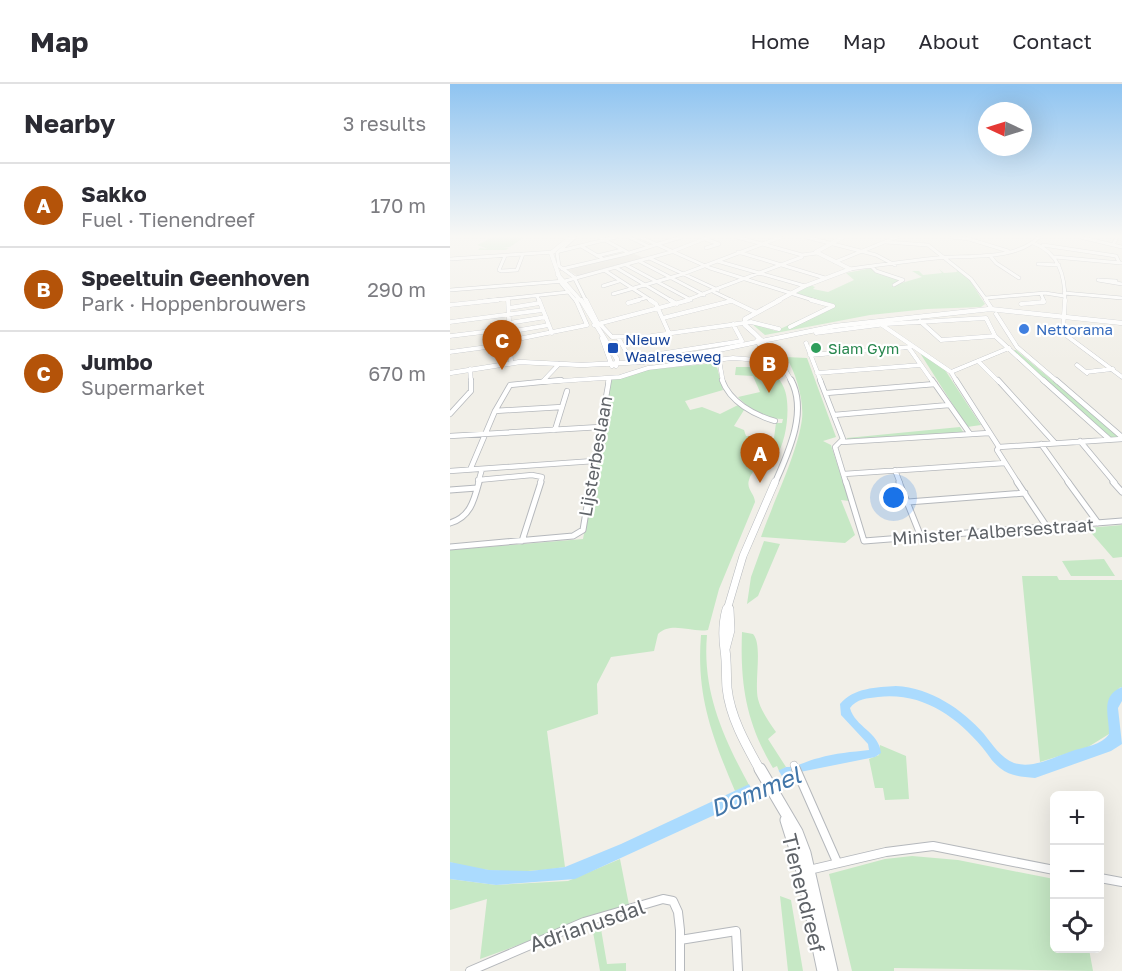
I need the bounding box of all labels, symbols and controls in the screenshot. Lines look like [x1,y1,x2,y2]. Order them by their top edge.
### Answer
text: Map [30,25,88,58]
text: Home [750,28,810,54]
text: Map [843,28,886,54]
text: About [919,28,979,54]
text: Contact [1012,28,1092,54]
north arrow [978,102,1032,156]
text: Nearby [24,108,115,139]
text: 3 results [343,111,426,135]
text: Sakko [81,180,147,207]
text: A [36,193,51,217]
text: 170 m [371,193,426,217]
text: Fuel · Tienendreef [81,207,255,231]
text: Speeltuin Geenhoven [81,264,309,291]
text: B [36,277,51,301]
text: 290 m [367,277,426,301]
text: Park · Hoppenbrouwers [81,291,306,315]
pin: C [482,320,522,370]
place label: Nettorama [1036,320,1113,338]
marker: Nettorama [1017,322,1031,336]
place label: Nieuw Waalreseweg [625,330,721,365]
place label: Siam Gym [828,339,899,357]
marker: Nieuw Waalreseweg [606,341,620,355]
marker: Siam Gym [809,341,823,355]
pin: B [750,344,788,393]
text: Jumbo [81,348,153,375]
text: C [36,361,51,385]
text: 670 m [368,361,426,385]
text: Supermarket [81,375,205,399]
street label: Lijsterbeslaan [574,394,616,518]
pin: A [740,434,780,483]
your location [879,483,908,512]
street label: Minister Aalbersestraat [891,513,1095,549]
water label: Dommel [705,759,806,822]
map controls [1050,791,1104,953]
button: + [1050,791,1104,845]
street label: Tienendreef [777,831,831,955]
button: − [1050,845,1104,899]
street label: Adrianusdal [526,893,648,957]
button: locate [1050,899,1104,953]

